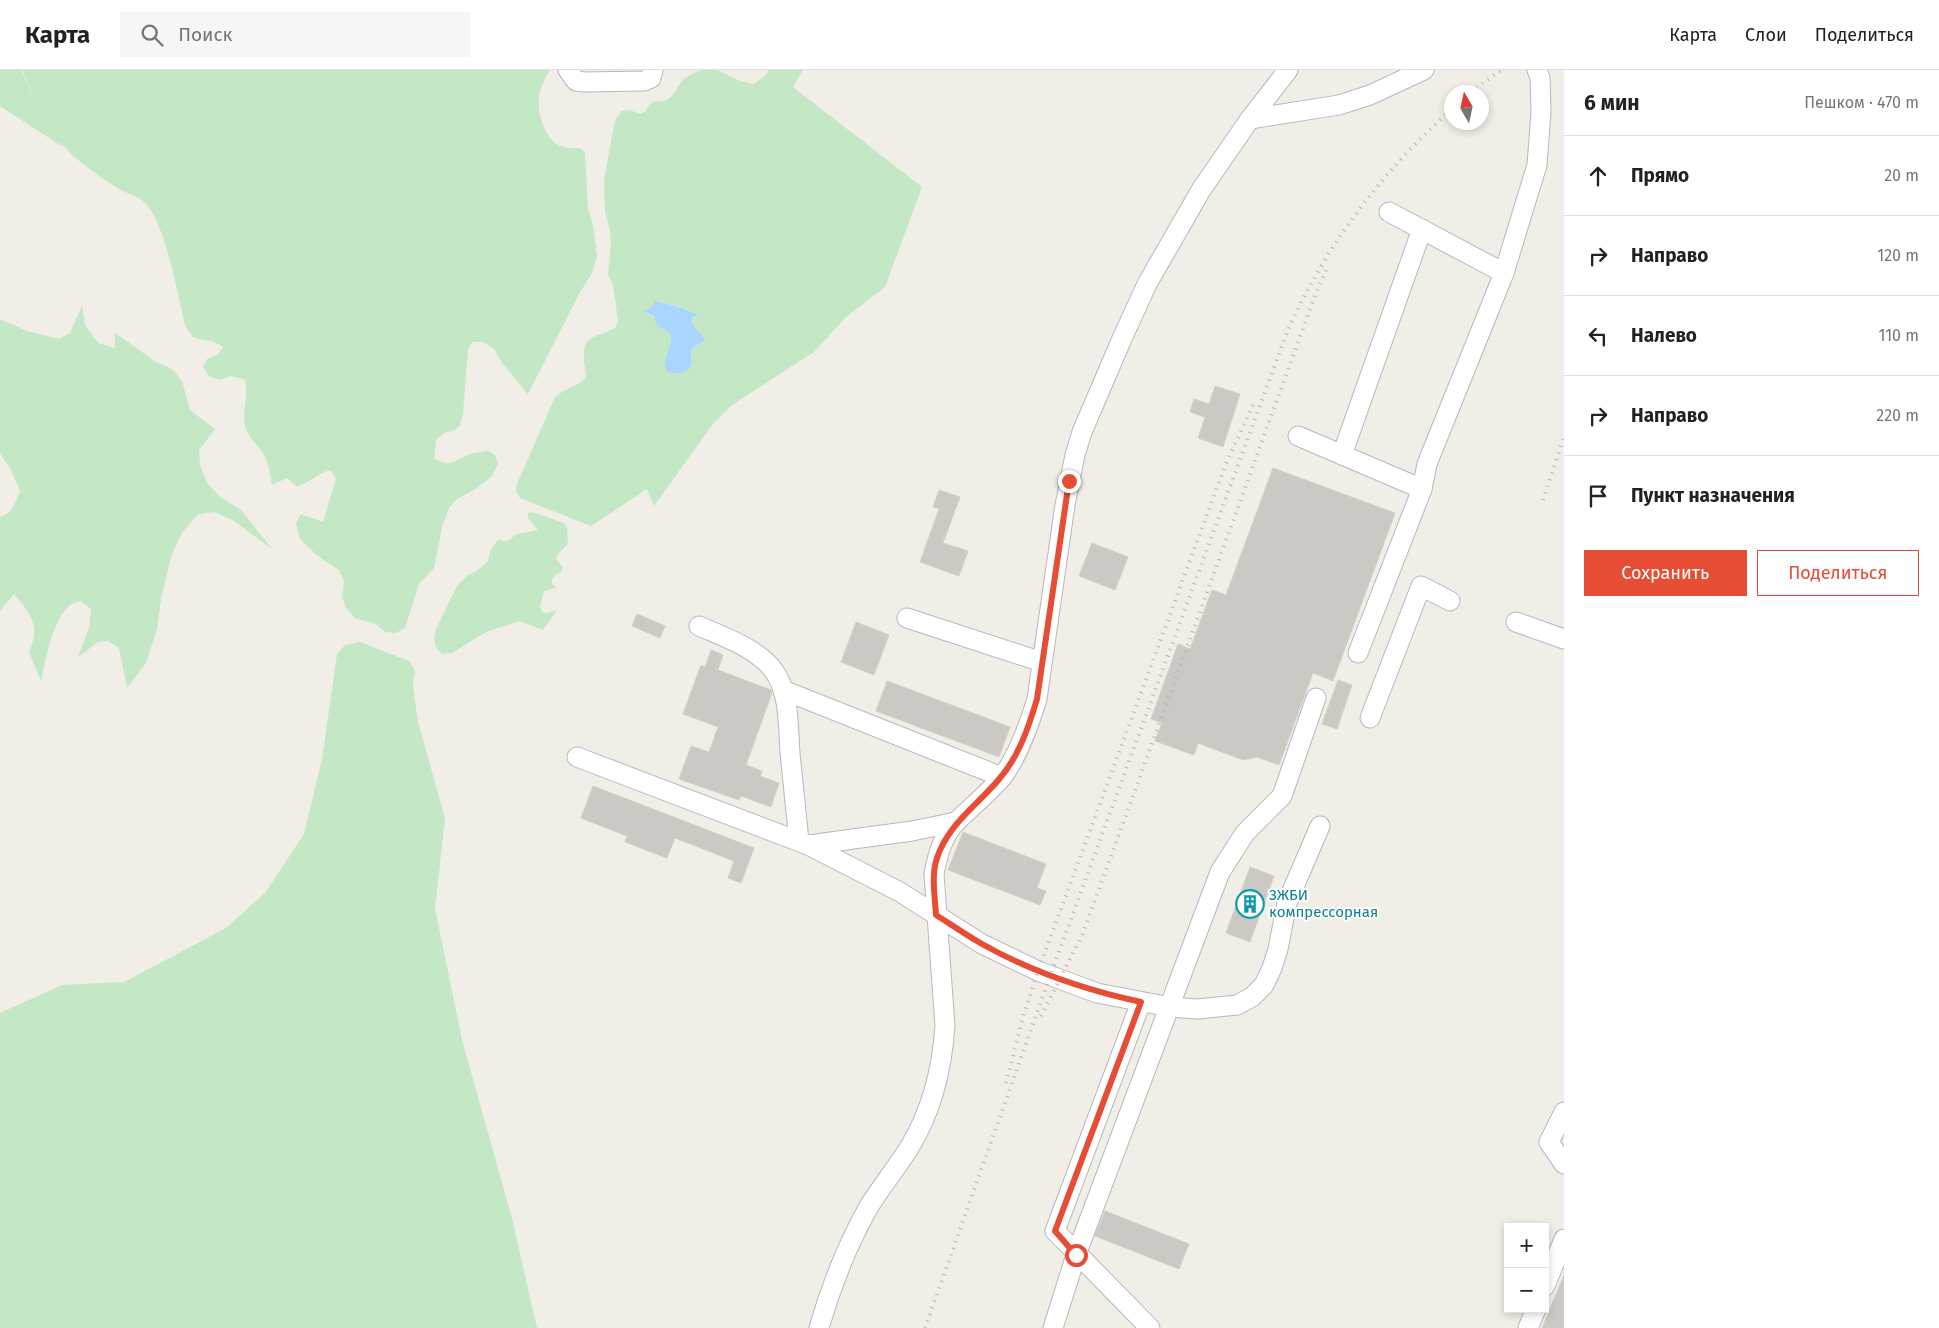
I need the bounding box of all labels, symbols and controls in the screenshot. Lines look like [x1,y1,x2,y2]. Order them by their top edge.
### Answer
search box [120,12,470,57]
text: Карта [25,21,90,49]
icon: search [138,21,166,49]
text: Поиск [178,23,232,46]
text: Карта [1669,24,1717,46]
text: Слои [1745,24,1787,46]
text: Поделиться [1815,24,1914,46]
north arrow [1444,85,1489,130]
text: 6 мин [1584,90,1640,116]
text: Пешком · 470 m [1804,93,1919,112]
icon: ahead [1584,162,1612,190]
text: Прямо [1631,164,1689,187]
text: 20 m [1884,166,1919,185]
icon: right [1584,242,1612,270]
text: Направо [1631,244,1708,267]
text: 120 m [1877,246,1919,265]
icon: left [1584,322,1612,350]
text: Налево [1631,324,1697,347]
text: 110 m [1878,326,1919,345]
icon: right [1584,402,1612,430]
text: Направо [1631,404,1708,427]
text: 220 m [1876,406,1919,425]
route end [1058,470,1081,493]
icon: arrive [1584,482,1612,510]
text: Пункт назначения [1631,484,1795,507]
button: Сохранить [1584,550,1747,596]
button: Поделиться [1757,550,1919,596]
place label: ЗЖБИ компрессорная [1269,886,1378,921]
building icon: ЗЖБИ компрессорная [1235,889,1265,919]
map controls [1504,1223,1549,1313]
button: + [1504,1223,1549,1268]
route start [1065,1244,1088,1267]
button: − [1504,1268,1549,1313]

